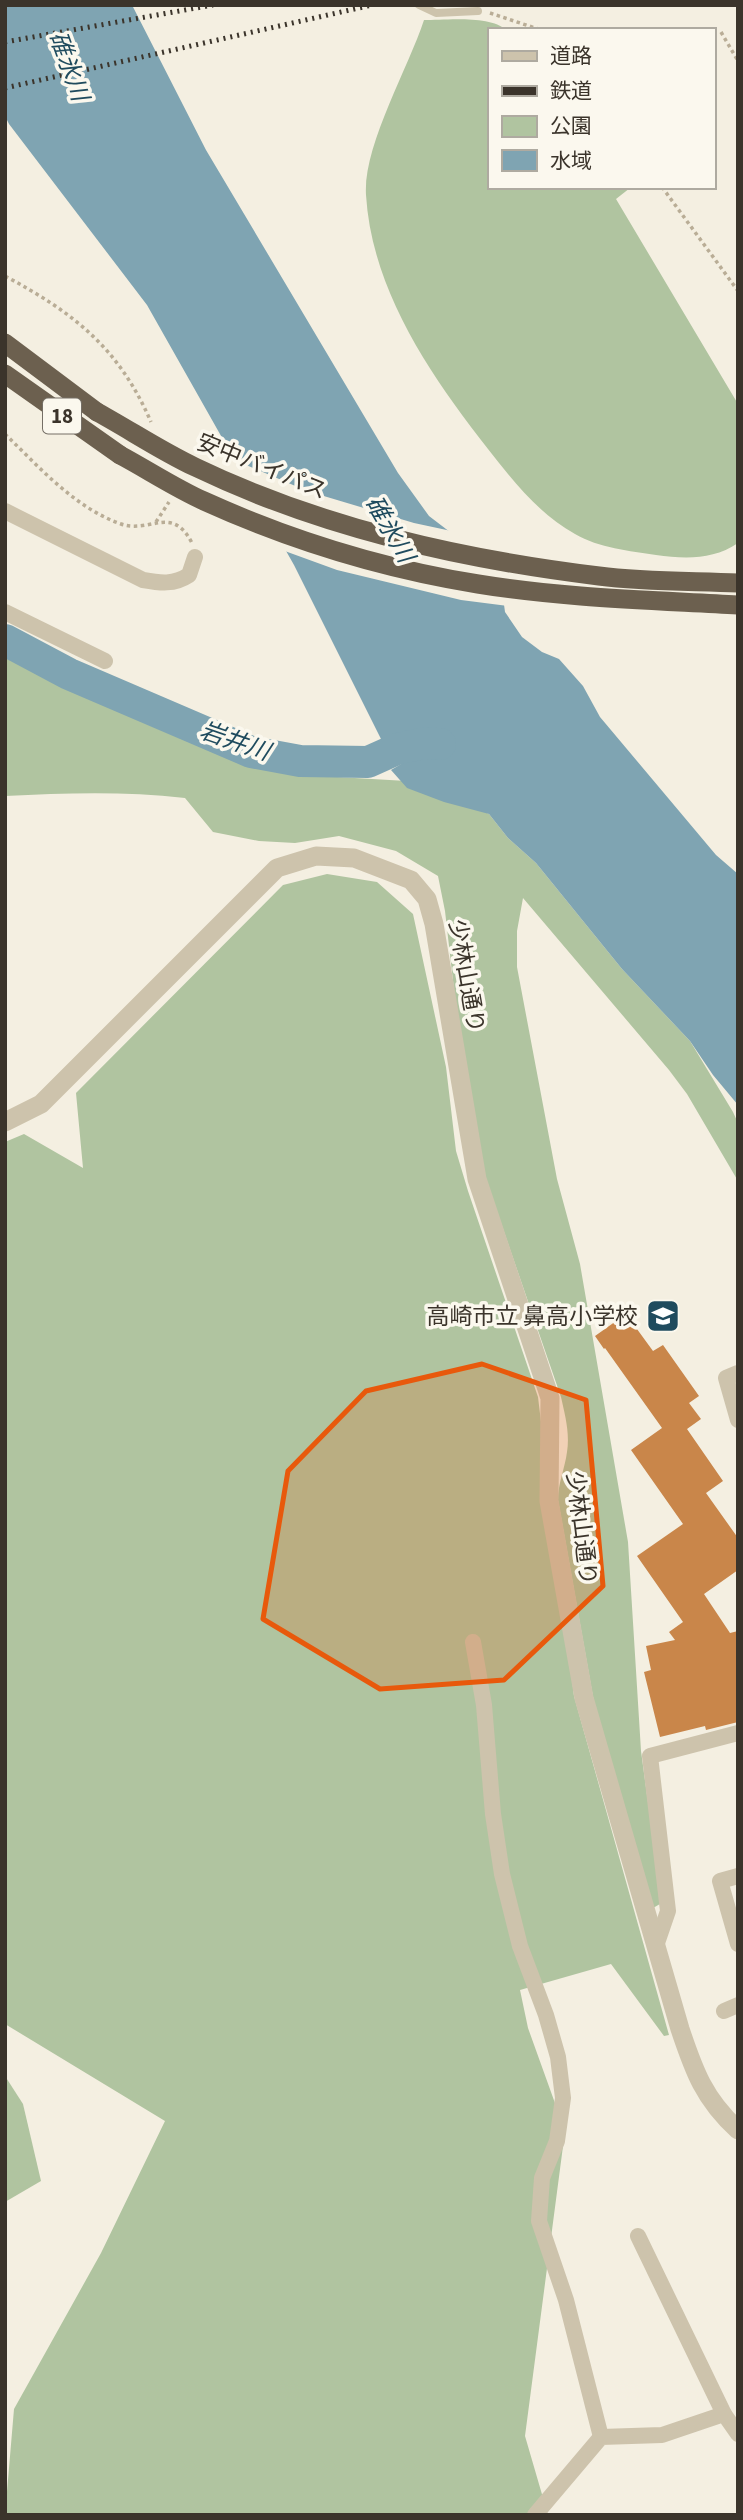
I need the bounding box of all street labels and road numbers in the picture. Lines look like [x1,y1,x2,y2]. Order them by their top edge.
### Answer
road number: 18 [43,398,81,434]
street label: 安中バイパス [192,425,332,508]
street label: 少林山通り [440,917,493,1036]
street label: 少林山通り [558,1469,605,1587]

